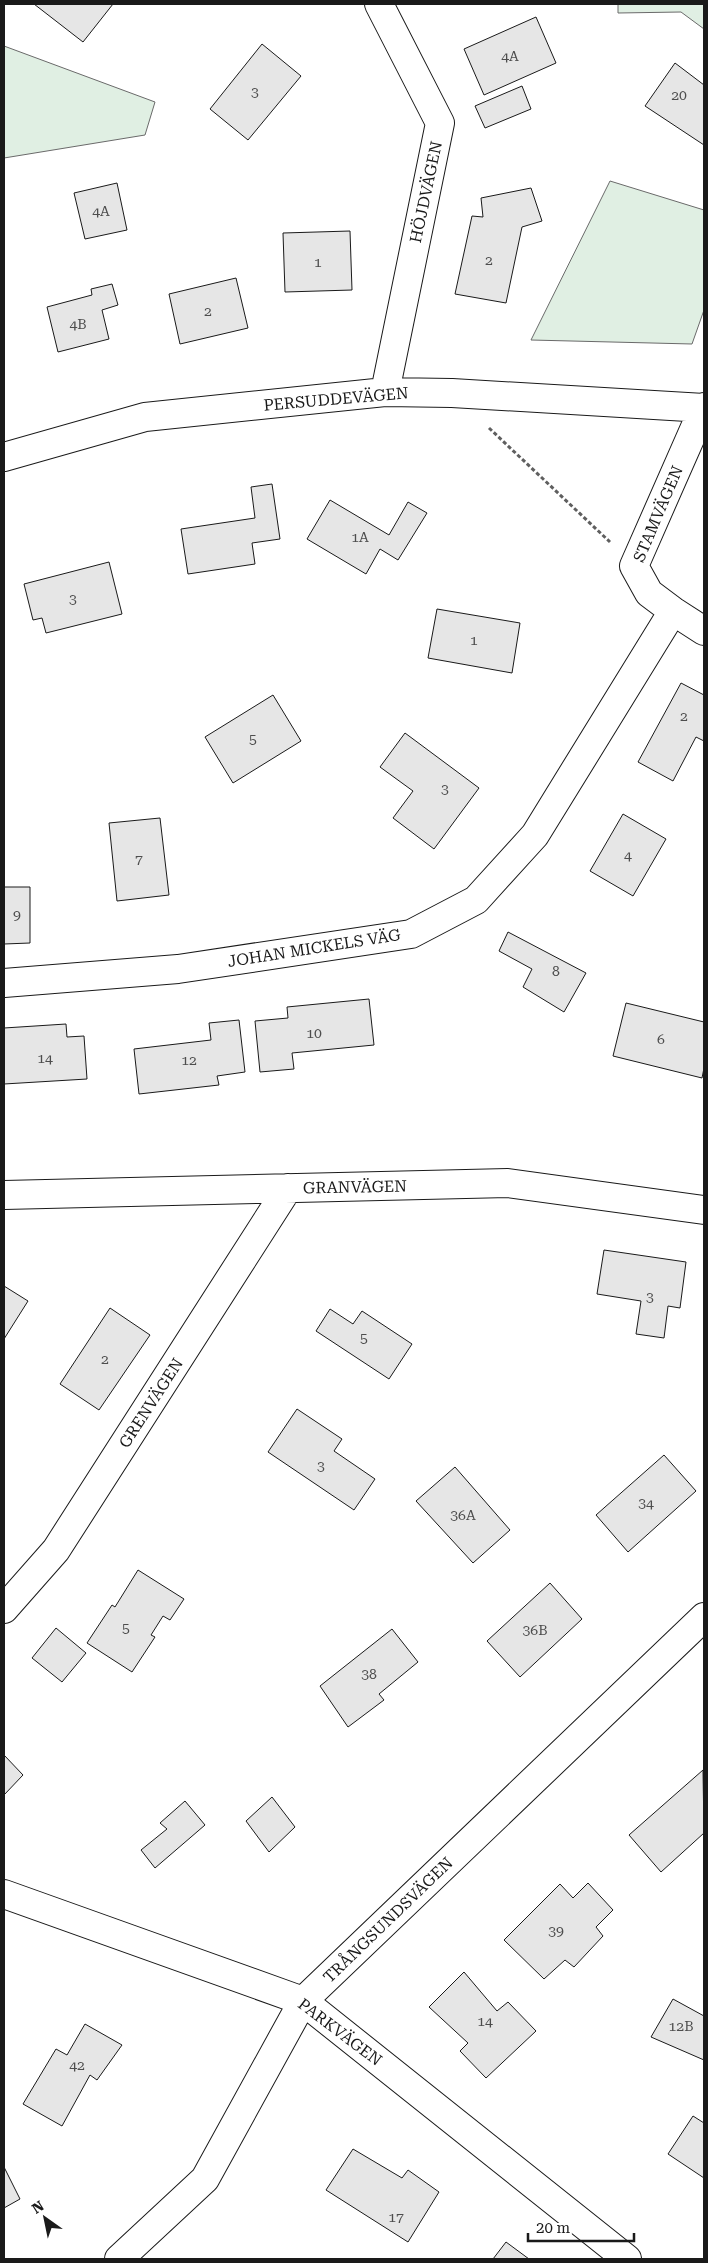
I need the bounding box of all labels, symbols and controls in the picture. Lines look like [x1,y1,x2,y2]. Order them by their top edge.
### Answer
house number: 4A [501,48,519,64]
house number: 3 [251,84,259,100]
house number: 20 [671,87,687,103]
street label: HÖJDVÄGEN [406,139,446,245]
house number: 4A [92,203,110,219]
house number: 2 [485,252,493,268]
house number: 1 [314,254,322,270]
house number: 2 [204,303,212,319]
house number: 4B [69,316,87,332]
street label: PERSUDDEVÄGEN [263,383,410,415]
street label: STAMVÄGEN [629,463,687,565]
house number: 1A [351,529,369,545]
house number: 3 [69,591,77,607]
house number: 1 [470,632,478,648]
house number: 2 [680,708,688,724]
house number: 5 [249,731,257,747]
house number: 3 [441,781,449,797]
house number: 4 [624,847,632,863]
house number: 7 [135,851,143,867]
house number: 9 [13,907,21,923]
street label: JOHAN MICKELS VÄG [226,925,403,971]
house number: 8 [552,963,560,979]
house number: 10 [306,1025,322,1041]
house number: 6 [657,1031,665,1047]
house number: 14 [37,1050,53,1066]
house number: 12 [181,1052,197,1068]
street label: GRANVÄGEN [303,1177,407,1197]
house number: 3 [646,1289,654,1305]
house number: 5 [360,1330,368,1346]
house number: 2 [101,1351,109,1367]
street label: GRENVÄGEN [115,1354,187,1451]
house number: 3 [317,1458,325,1474]
house number: 34 [638,1495,654,1511]
house number: 36A [450,1507,476,1523]
house number: 5 [122,1620,130,1636]
house number: 36B [522,1622,548,1638]
house number: 38 [361,1666,377,1682]
street label: TRÅNGSUNDSVÄGEN [319,1853,457,1987]
house number: 39 [548,1923,564,1939]
street label: PARKVÄGEN [294,1994,386,2070]
house number: 14 [477,2013,493,2029]
house number: 12B [668,2018,694,2034]
house number: 42 [69,2057,85,2073]
north arrow [20,2193,70,2243]
text: N [29,2197,47,2217]
house number: 17 [388,2209,404,2225]
scale bar [528,2210,634,2242]
text: 20 m [536,2219,571,2237]

